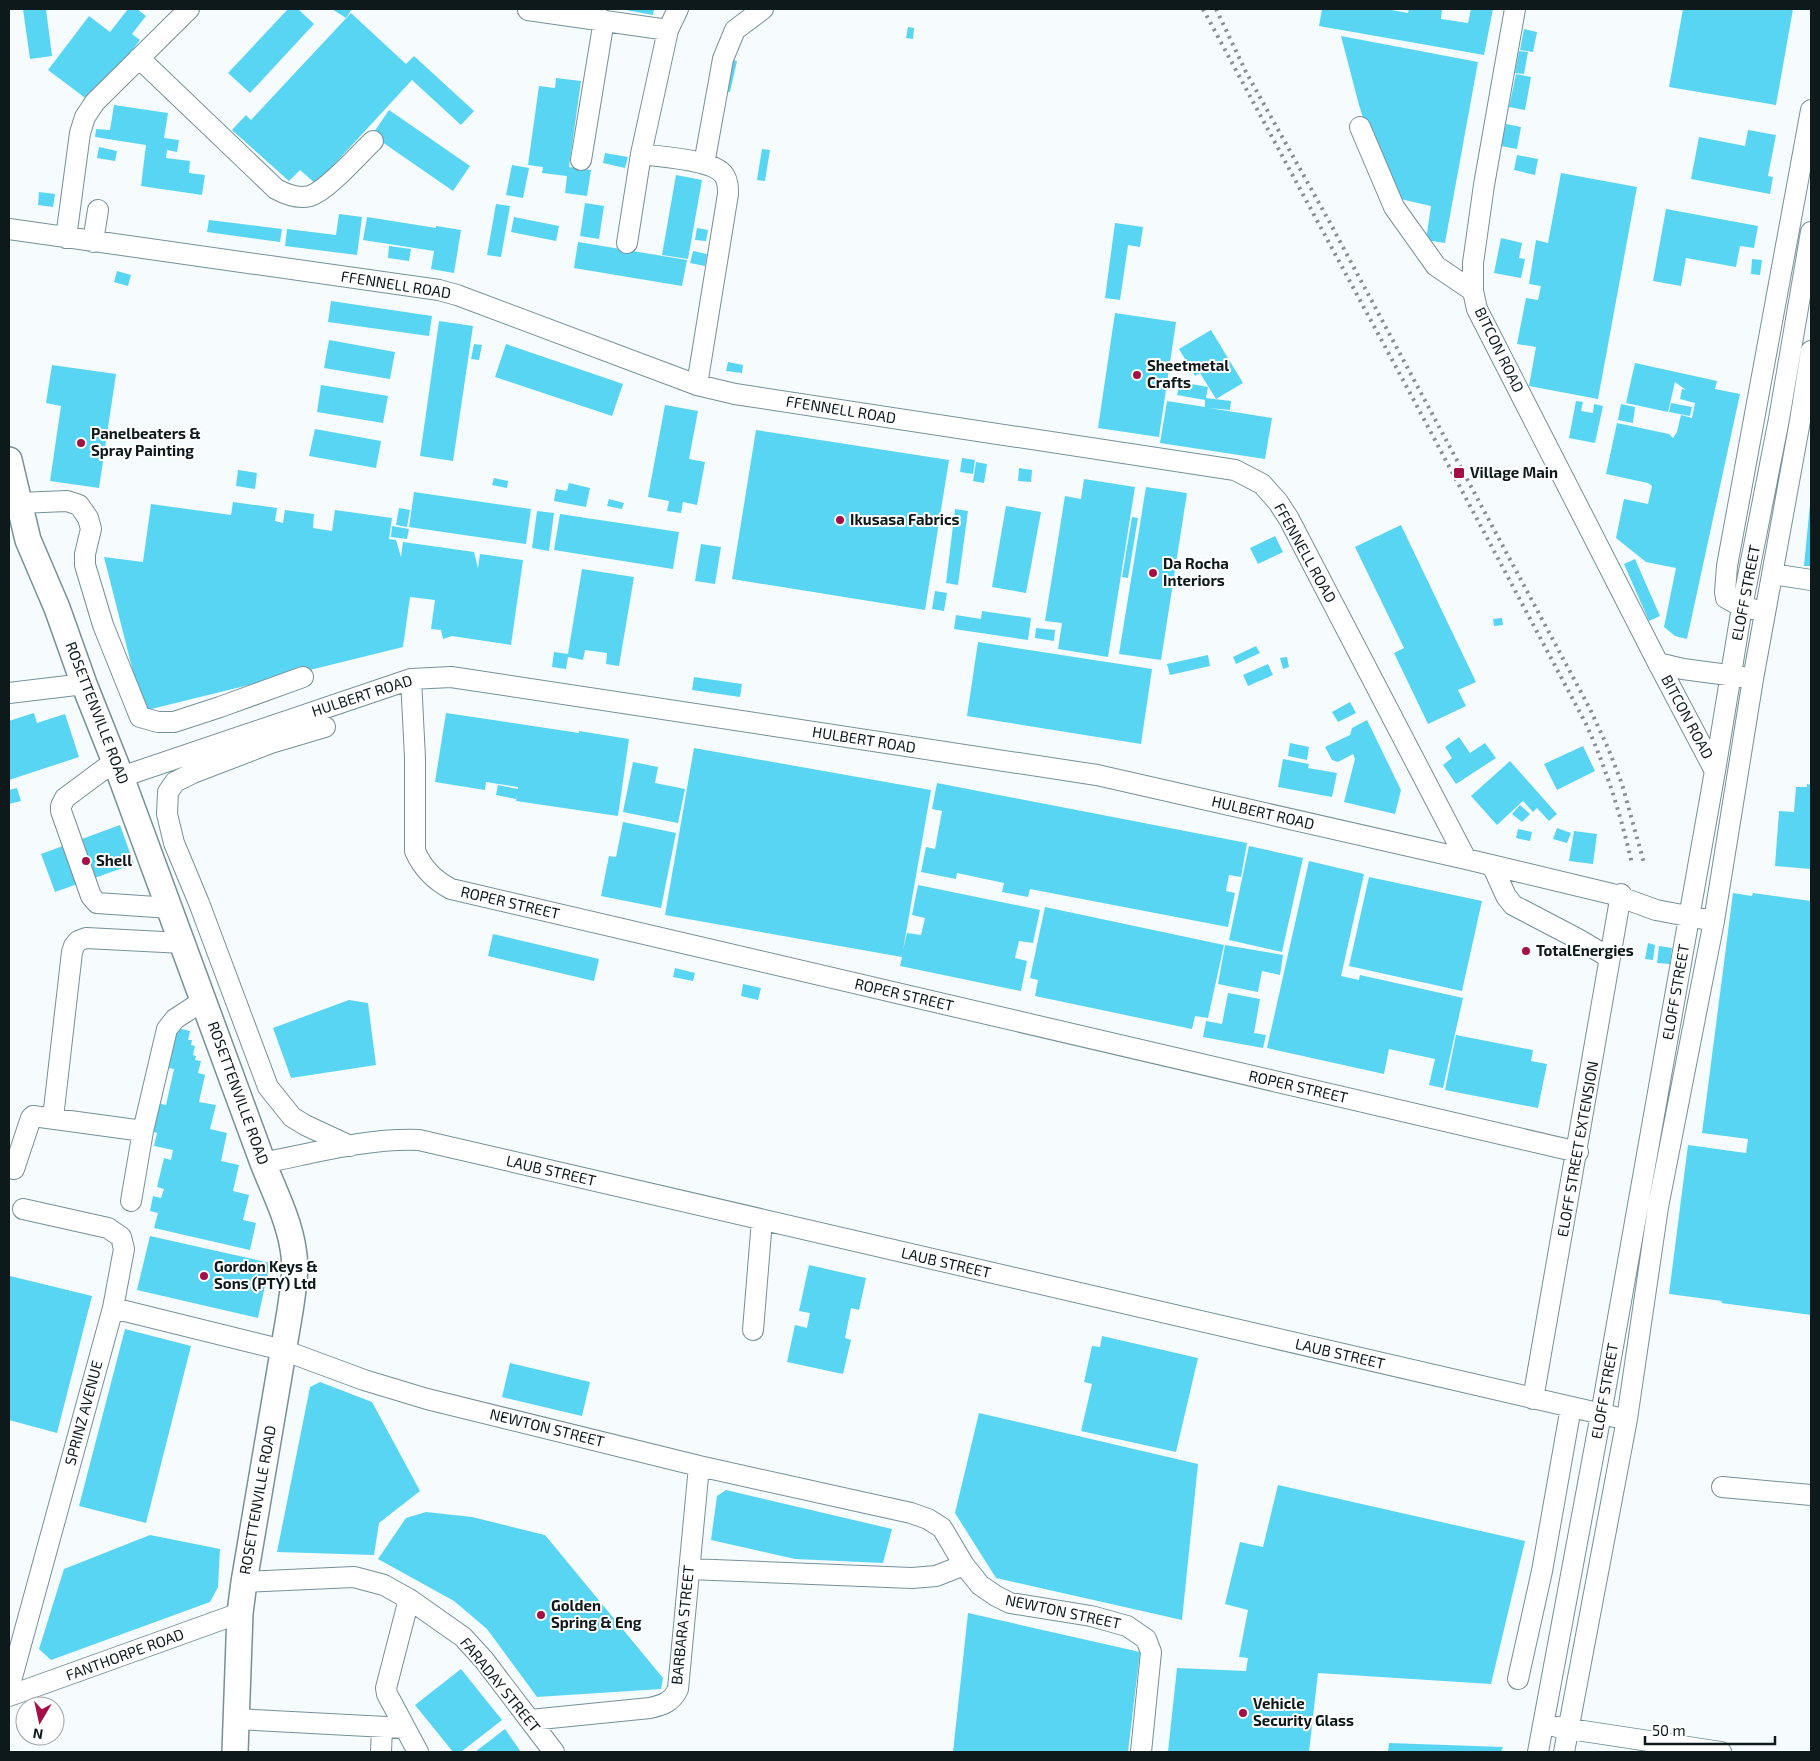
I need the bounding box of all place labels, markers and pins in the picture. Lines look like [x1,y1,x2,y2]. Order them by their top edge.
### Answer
place label: Sheetmetal Crafts [1147,356,1229,391]
marker: Sheetmetal Crafts [1131,369,1143,381]
place label: Panelbeaters & Spray Painting [91,424,201,460]
marker: Panelbeaters & Spray Painting [75,437,87,449]
place label: Village Main [1470,463,1558,481]
marker: Village Main [1452,466,1466,480]
place label: Ikusasa Fabrics [850,510,960,528]
marker: Ikusasa Fabrics [834,514,846,526]
place label: Da Rocha Interiors [1163,554,1229,589]
marker: Da Rocha Interiors [1147,567,1159,579]
place label: Shell [96,851,132,869]
marker: Shell [80,855,92,867]
place label: TotalEnergies [1536,941,1634,959]
marker: TotalEnergies [1520,945,1532,957]
place label: Gordon Keys & Sons (PTY) Ltd [214,1257,318,1292]
marker: Gordon Keys & Sons (PTY) Ltd [198,1270,210,1282]
place label: Golden Spring & Eng [551,1596,642,1631]
marker: Golden Spring & Eng [535,1609,547,1621]
place label: Vehicle Security Glass [1253,1694,1354,1730]
marker: Vehicle Security Glass [1237,1707,1249,1719]

